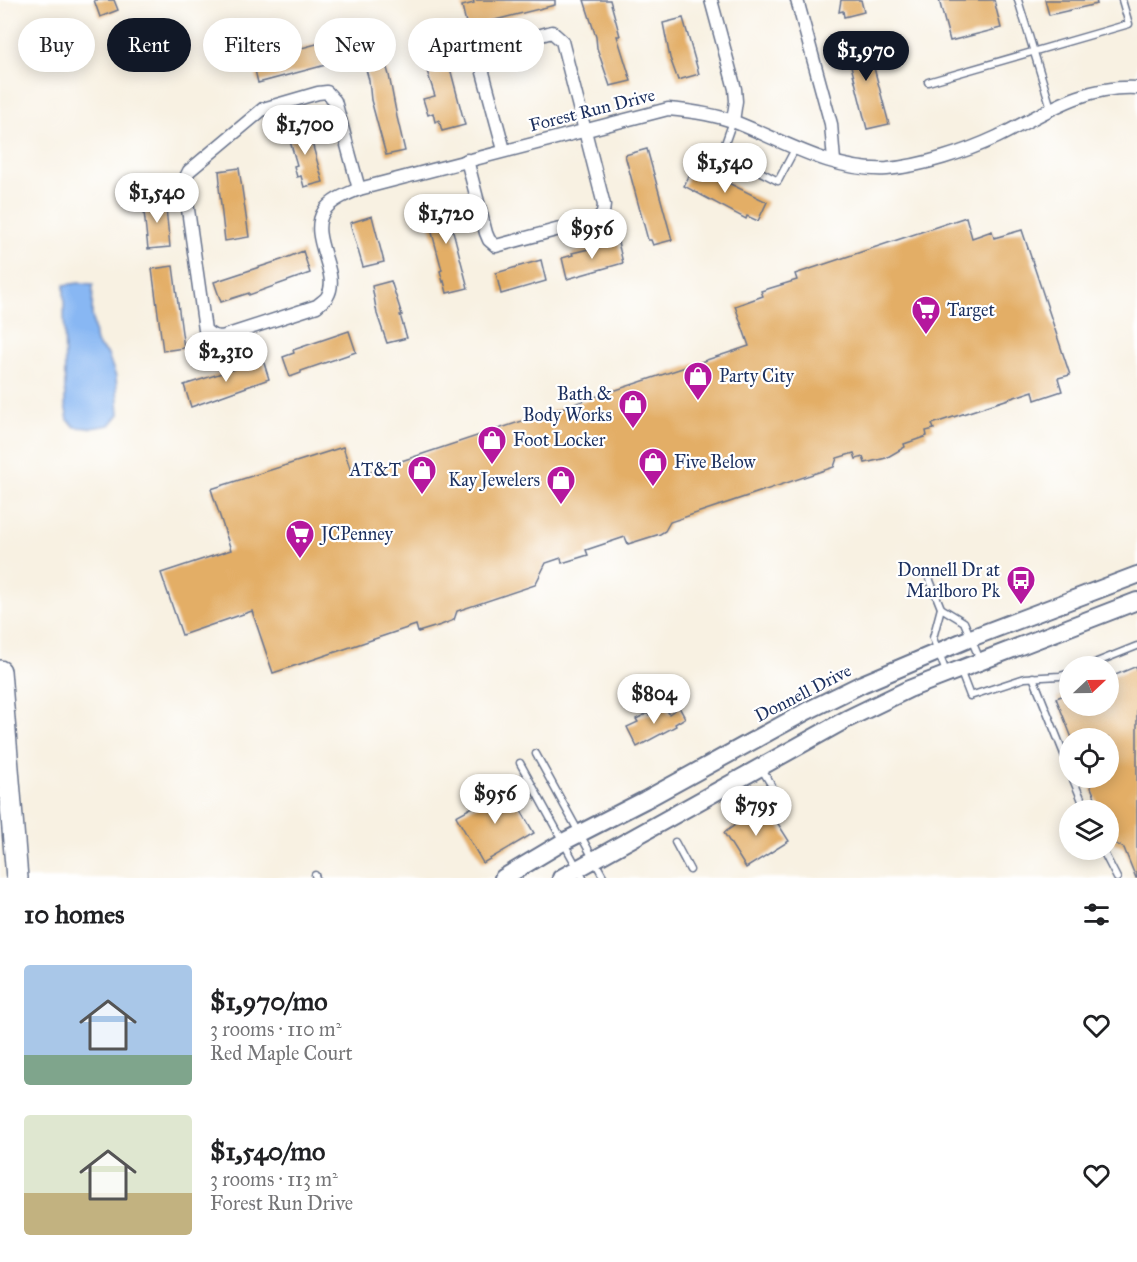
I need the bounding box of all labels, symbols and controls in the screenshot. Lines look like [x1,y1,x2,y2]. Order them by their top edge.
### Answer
chip: Buy [18,18,95,72]
chip: Rent [107,18,191,72]
chip: Filters [203,18,302,72]
chip: New [314,18,396,72]
chip: Apartment [408,18,544,72]
pin: $1,970 [817,31,915,82]
text: $1,970 [837,38,895,62]
street label: Forest Run Drive [527,84,657,136]
pin: $1,700 [256,105,354,156]
text: $1,700 [276,112,334,136]
pin: $1,540 [676,143,774,194]
text: $1,540 [697,150,753,174]
pin: $1,540 [108,173,206,224]
text: $1,540 [129,180,185,204]
pin: $1,720 [397,194,495,245]
text: $1,720 [418,201,474,225]
pin: $956 [556,209,628,260]
text: $956 [571,216,613,240]
supermarket icon: Target [910,294,942,336]
place label: Target [947,299,995,322]
pin: $2,310 [177,332,275,383]
text: $2,310 [199,339,253,363]
shop icon: Party City [682,360,714,402]
place label: Party City [719,365,795,387]
place label: Bath & Body Works [523,383,612,426]
shop icon: Bath & Body Works [617,388,649,430]
shop icon: Foot Locker [476,424,508,466]
place label: Foot Locker [513,429,606,451]
shop icon: Five Below [637,446,669,488]
place label: Five Below [674,451,756,473]
shop icon: AT&T [406,454,438,496]
place label: AT&T [348,459,401,481]
shop icon: Kay Jewelers [545,464,577,506]
place label: Kay Jewelers [448,469,540,492]
supermarket icon: JCPenney [284,518,316,560]
place label: JCPenney [319,523,394,546]
place label: Donnell Dr at Marlboro Pk [897,559,1001,602]
bus stop icon: Donnell Dr at Marlboro Pk [1005,564,1037,606]
north arrow [1059,656,1119,716]
map controls [1059,656,1119,860]
street label: Donnell Drive [751,659,855,727]
pin: $804 [618,674,690,725]
text: $804 [631,681,677,705]
button: locate [1059,728,1119,788]
pin: $956 [459,774,531,825]
text: $956 [474,781,516,805]
pin: $795 [720,786,792,837]
text: $795 [735,793,777,817]
button: layers [1059,800,1119,860]
text: 10 homes [24,898,125,930]
icon: filters [1080,898,1113,931]
text: $1,970/mo [210,985,327,1017]
icon: home [72,989,144,1061]
icon: heart [1080,1009,1113,1042]
text: 3 rooms · 110 m² [210,1017,341,1041]
text: Red Maple Court [210,1041,353,1065]
text: $1,540/mo [210,1135,325,1167]
icon: home [72,1139,144,1211]
icon: heart [1080,1159,1113,1192]
text: 3 rooms · 113 m² [210,1167,338,1191]
text: Forest Run Drive [210,1191,353,1215]

